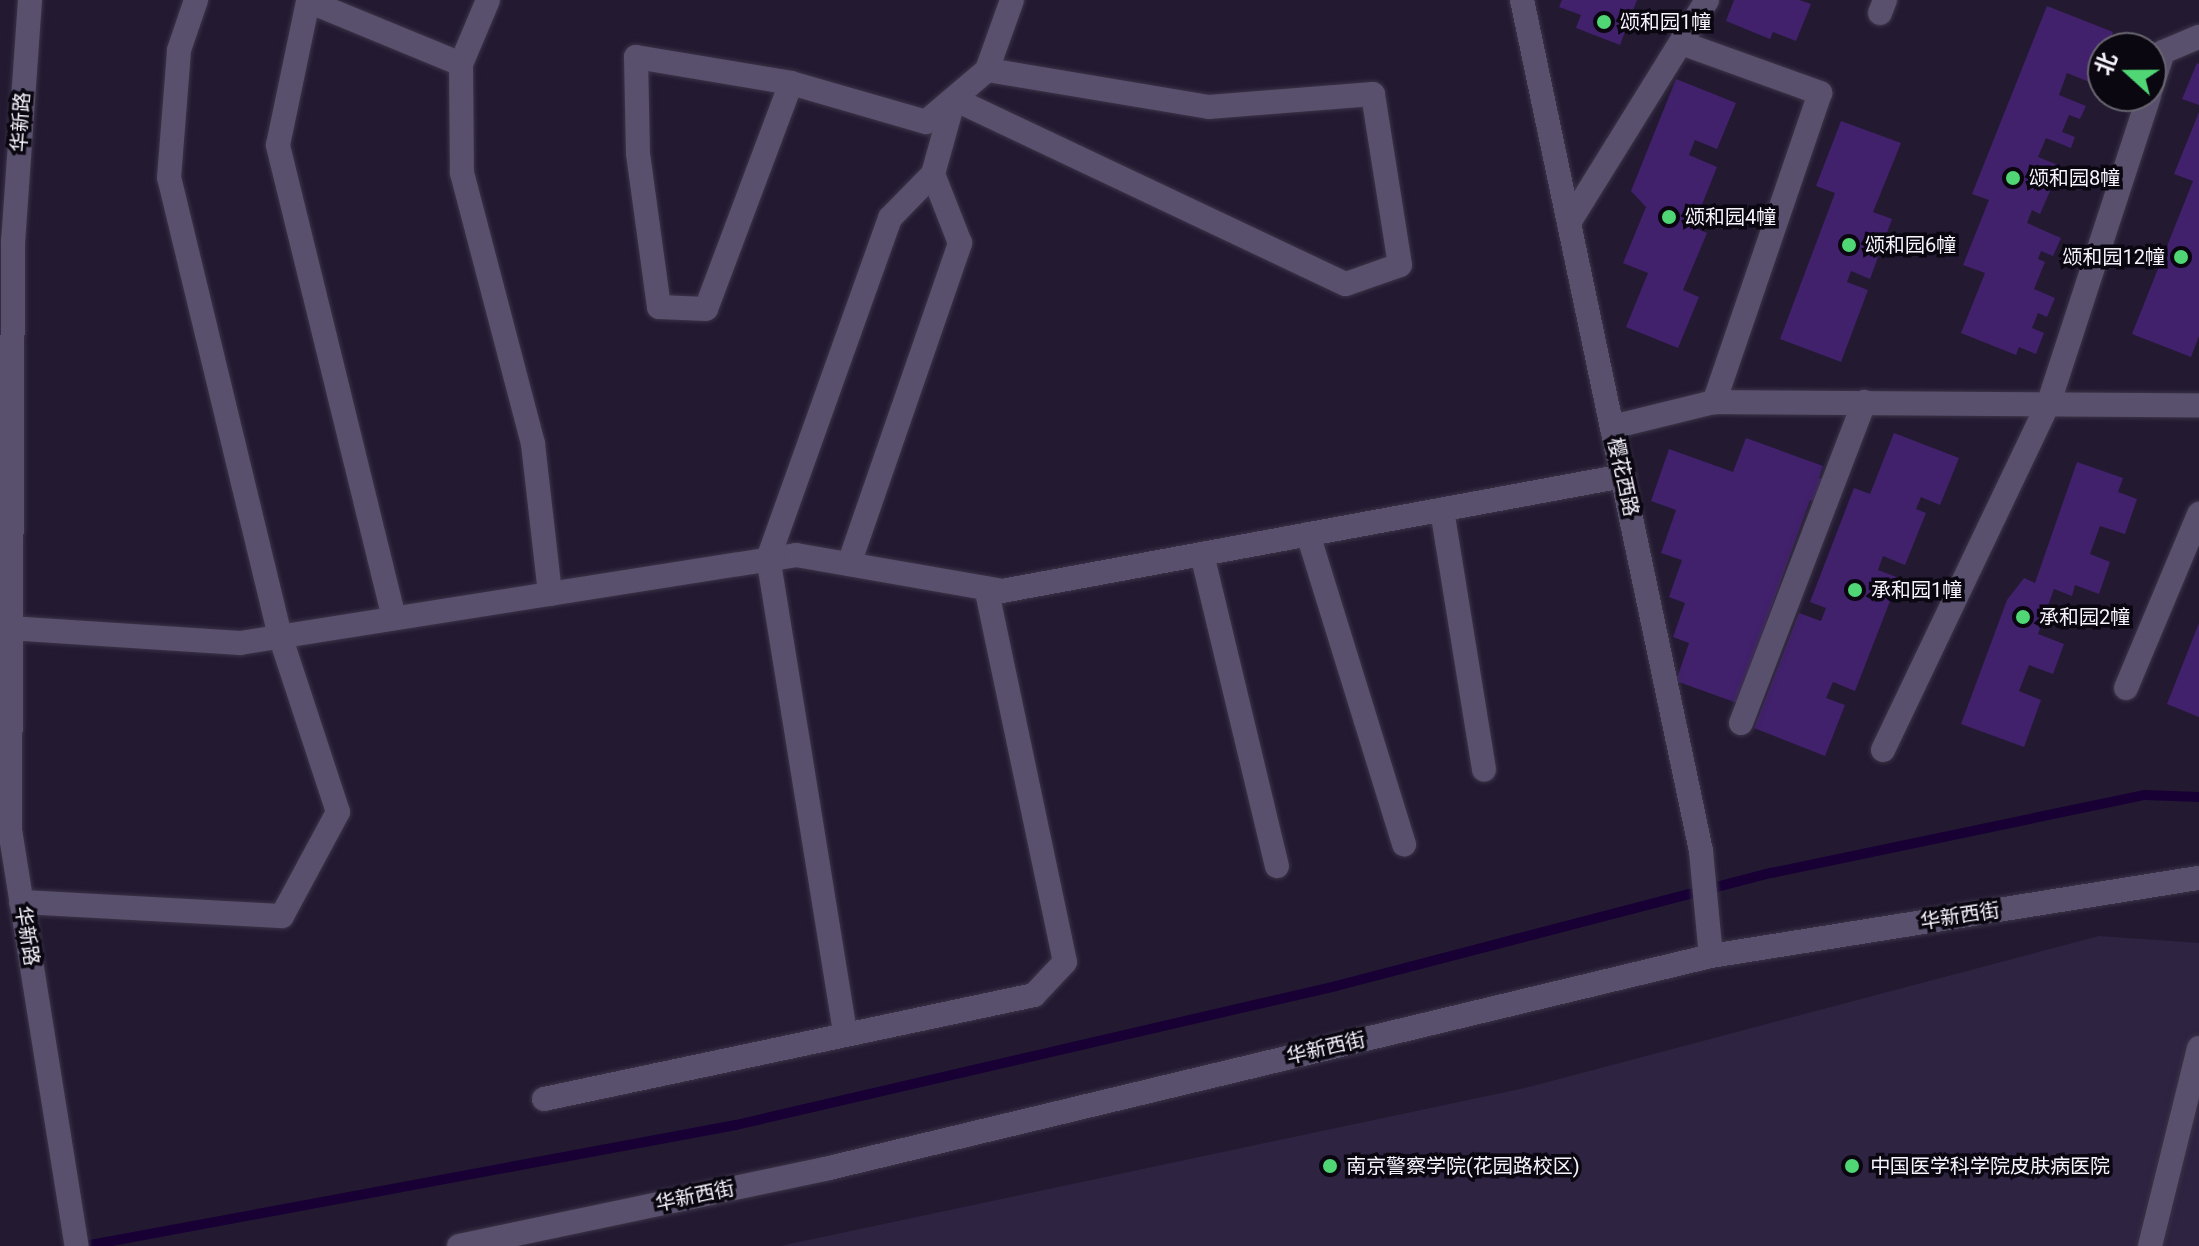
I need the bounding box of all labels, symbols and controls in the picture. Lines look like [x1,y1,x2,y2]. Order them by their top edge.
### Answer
place label: 颂和园1幢 [1620,10,1711,34]
marker: 颂和园1幢 [1595,13,1613,31]
north arrow [2087,32,2167,112]
text: 北 [2090,49,2122,79]
street label: 华新路 [7,91,35,153]
place label: 颂和园8幢 [2029,166,2120,190]
marker: 颂和园8幢 [2004,169,2022,187]
place label: 颂和园4幢 [1685,205,1776,229]
marker: 颂和园4幢 [1660,208,1678,226]
place label: 颂和园6幢 [1865,233,1956,257]
marker: 颂和园6幢 [1840,236,1858,254]
place label: 颂和园12幢 [2063,245,2165,269]
marker: 颂和园12幢 [2172,248,2190,266]
street label: 樱花西路 [1603,435,1643,519]
place label: 承和园1幢 [1871,578,1962,602]
marker: 承和园1幢 [1846,581,1864,599]
place label: 承和园2幢 [2039,605,2130,629]
marker: 承和园2幢 [2014,608,2032,626]
street label: 华新西街 [1919,898,2001,934]
street label: 华新路 [10,904,44,968]
street label: 华新西街 [1284,1027,1368,1069]
place label: 南京警察学院(花园路校区) [1346,1154,1580,1178]
place label: 中国医学科学院皮肤病医院 [1870,1154,2110,1178]
marker: 中国医学科学院皮肤病医院 [1841,1155,1863,1177]
marker: 南京警察学院(花园路校区) [1321,1157,1339,1175]
street label: 华新西街 [653,1176,737,1216]

